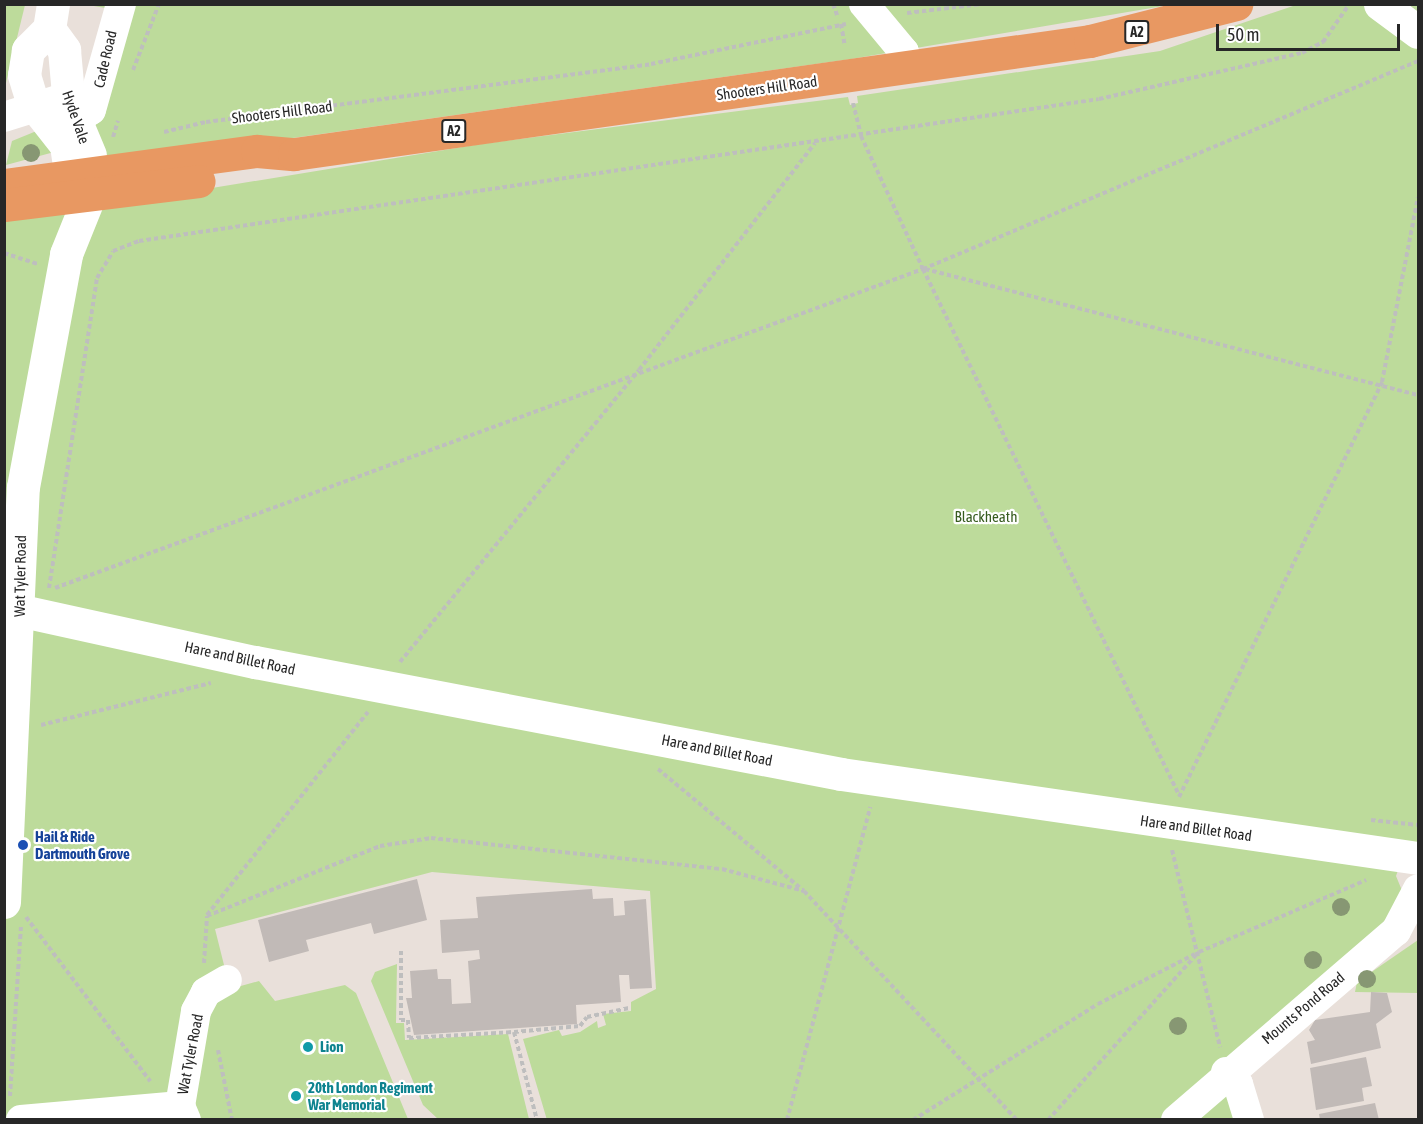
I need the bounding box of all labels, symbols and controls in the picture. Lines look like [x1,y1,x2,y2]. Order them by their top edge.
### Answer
scale bar [1219,12,1404,50]
road number: A2 [1124,21,1150,43]
text: 50 m [1227,24,1259,45]
street label: Cade Road [90,29,120,89]
street label: Shooters Hill Road [716,72,818,104]
street label: Hyde Vale [58,88,94,146]
street label: Shooters Hill Road [231,97,333,127]
road number: A2 [440,120,468,142]
park label: Blackheath [955,508,1017,526]
street label: Wat Tyler Road [10,535,30,617]
street label: Hare and Billet Road [183,637,297,679]
street label: Hare and Billet Road [660,730,774,770]
street label: Hare and Billet Road [1139,811,1253,845]
place label: Hail & Ride Dartmouth Grove [35,827,130,862]
marker: Hail & Ride Dartmouth Grove [16,838,30,852]
street label: Mounts Pond Road [1258,968,1348,1048]
street label: Wat Tyler Road [173,1012,207,1096]
place label: Lion [320,1038,344,1056]
marker: Lion [301,1040,315,1054]
place label: 20th London Regiment War Memorial [308,1078,433,1113]
marker: 20th London Regiment War Memorial [289,1089,303,1103]

